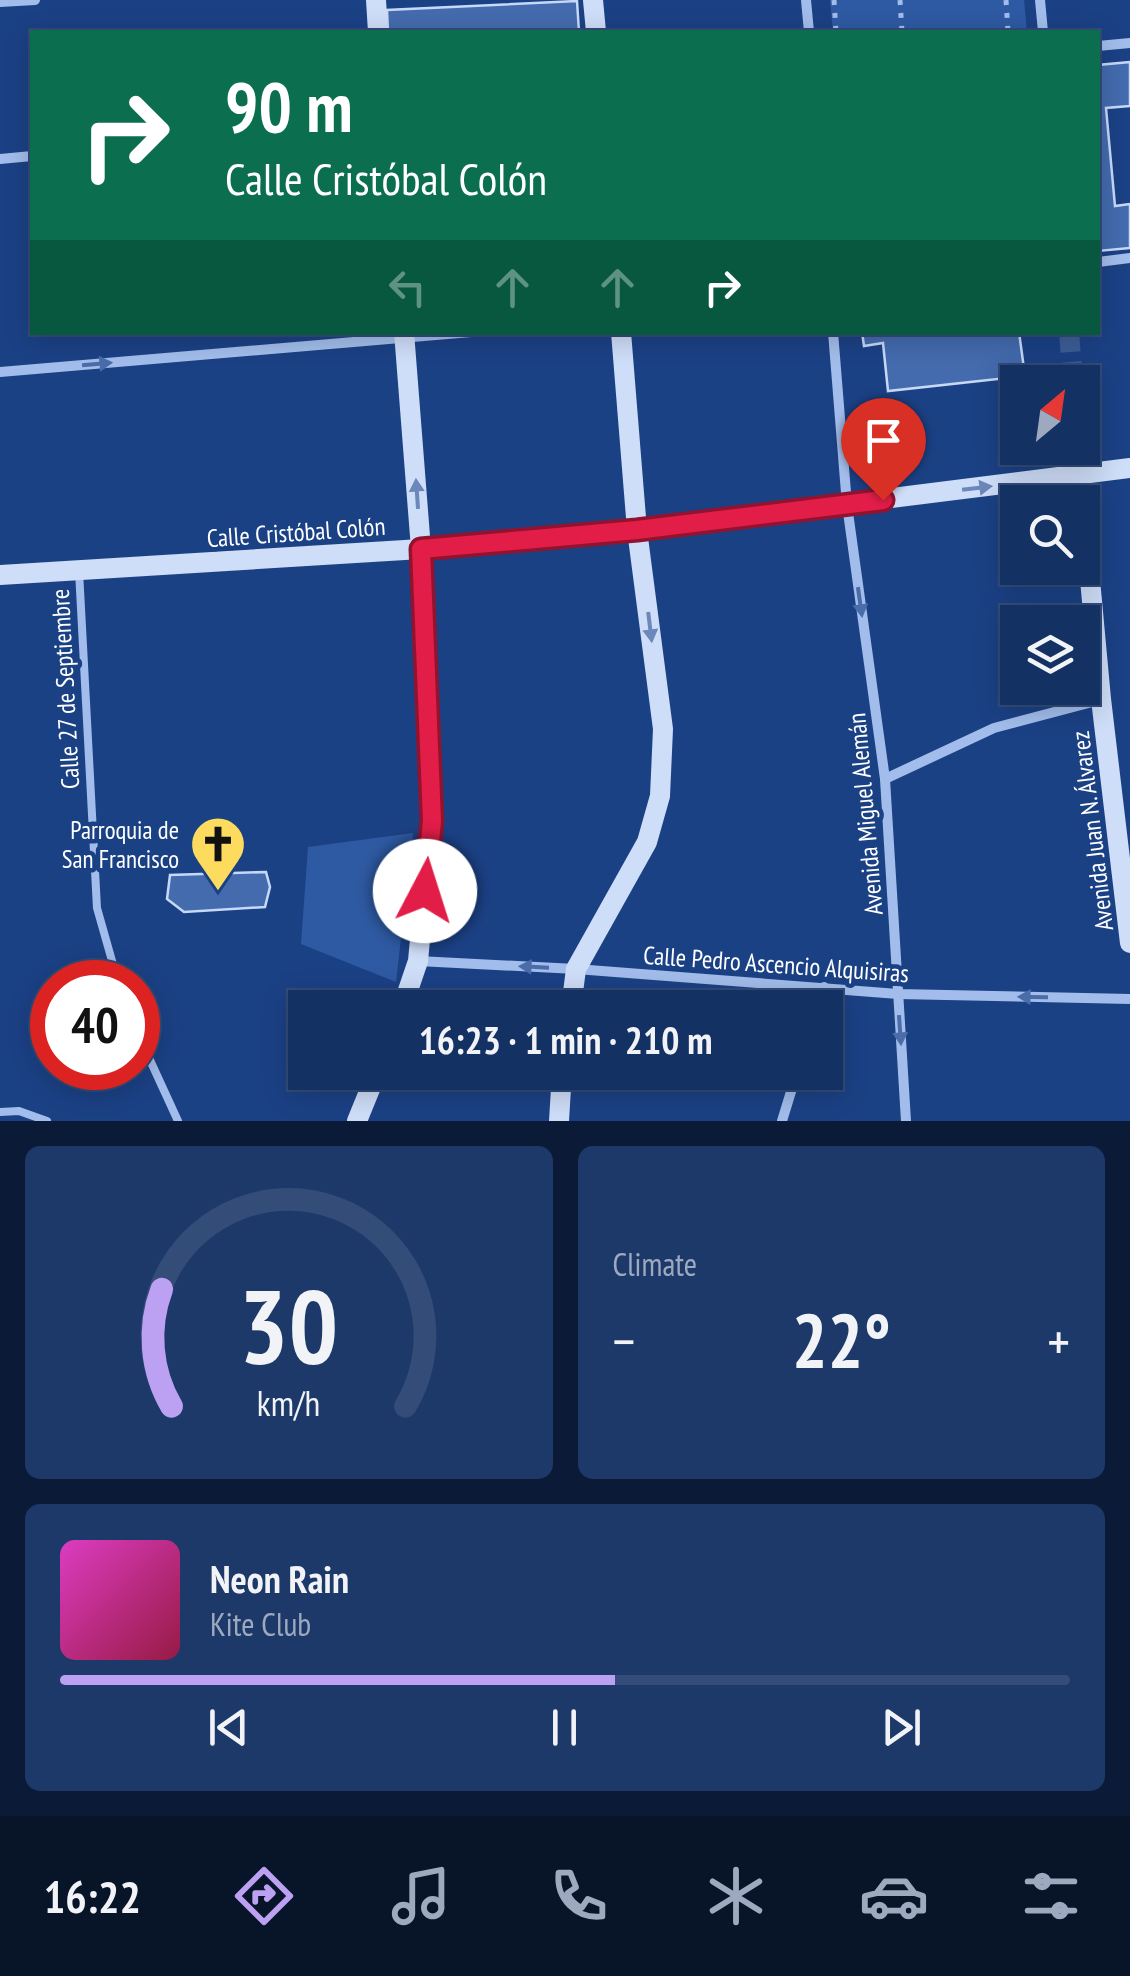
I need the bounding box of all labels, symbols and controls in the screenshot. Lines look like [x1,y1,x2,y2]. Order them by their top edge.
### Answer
text: 90 m [225,61,353,151]
icon: right [60,70,190,200]
text: Calle Cristóbal Colón [225,149,547,207]
icon: left [380,260,435,315]
icon: ahead [485,260,540,315]
icon: ahead [590,260,645,315]
icon: right [695,260,750,315]
one-way arrow [82,356,114,372]
north arrow [1000,365,1100,465]
map controls [1000,365,1100,705]
pin [841,398,926,501]
icon: arrive [856,413,911,468]
one-way arrow [409,477,425,509]
one-way arrow [962,480,994,496]
button: search [1000,485,1100,585]
street label: Calle Cristóbal Colón [206,510,386,554]
one-way arrow [853,587,869,618]
street label: Calle 27 de Septiembre [44,588,86,790]
button: layers [1000,605,1100,705]
one-way arrow [642,612,658,643]
street label: Avenida Miguel Alemán [840,712,890,916]
street label: Avenida Juan N. Álvarez [1064,729,1120,933]
place label: Parroquia de San Francisco [62,814,179,875]
church icon: Parroquia de San Francisco [188,814,248,893]
position arrow [373,839,477,943]
street label: Calle Pedro Ascencio Alquisiras [642,939,910,989]
one-way arrow [517,959,549,975]
speed limit sign: 40 [30,960,160,1090]
one-way arrow [1016,988,1048,1004]
one-way arrow [892,1014,908,1046]
text: 16:23 · 1 min · 210 m [419,1015,712,1064]
text: Climate [613,1243,697,1285]
text: 30 [239,1258,338,1393]
text: 22° [792,1292,891,1389]
text: − [613,1305,635,1376]
text: + [1047,1305,1070,1376]
text: km/h [257,1380,320,1426]
text: Neon Rain [210,1554,349,1603]
text: Kite Club [210,1603,311,1645]
icon: previous [201,1700,256,1755]
icon: pause [537,1700,592,1755]
icon: next [874,1700,929,1755]
icon: directions [229,1861,299,1931]
icon: music [386,1861,456,1931]
icon: phone [544,1861,614,1931]
icon: climate [701,1861,771,1931]
icon: car [859,1861,929,1931]
icon: filters [1016,1861,1086,1931]
text: 16:22 [44,1867,141,1925]

